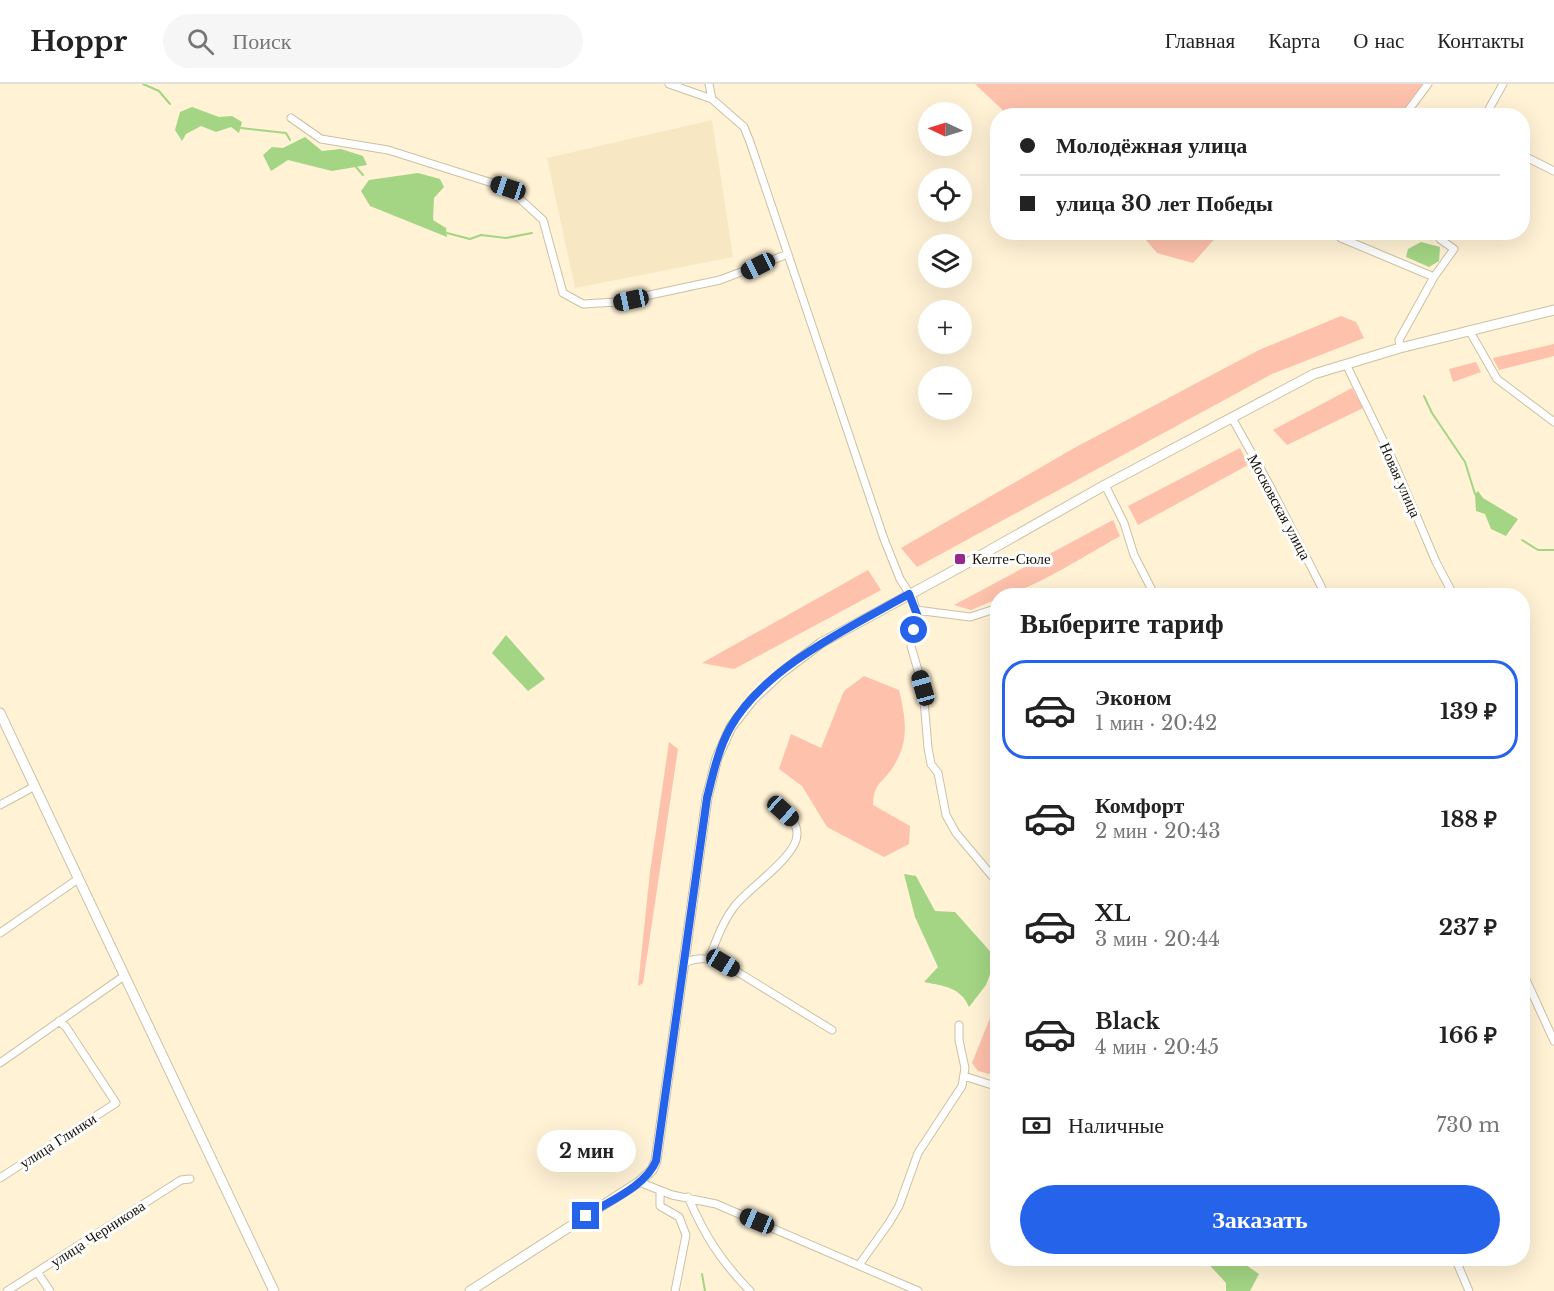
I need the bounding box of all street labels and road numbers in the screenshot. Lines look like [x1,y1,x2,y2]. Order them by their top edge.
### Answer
street label: Новая улица [1375,439,1426,521]
street label: Московская улица [1244,451,1315,563]
street label: улица Глинки [16,1109,100,1172]
street label: улица Черникова [47,1196,149,1271]

